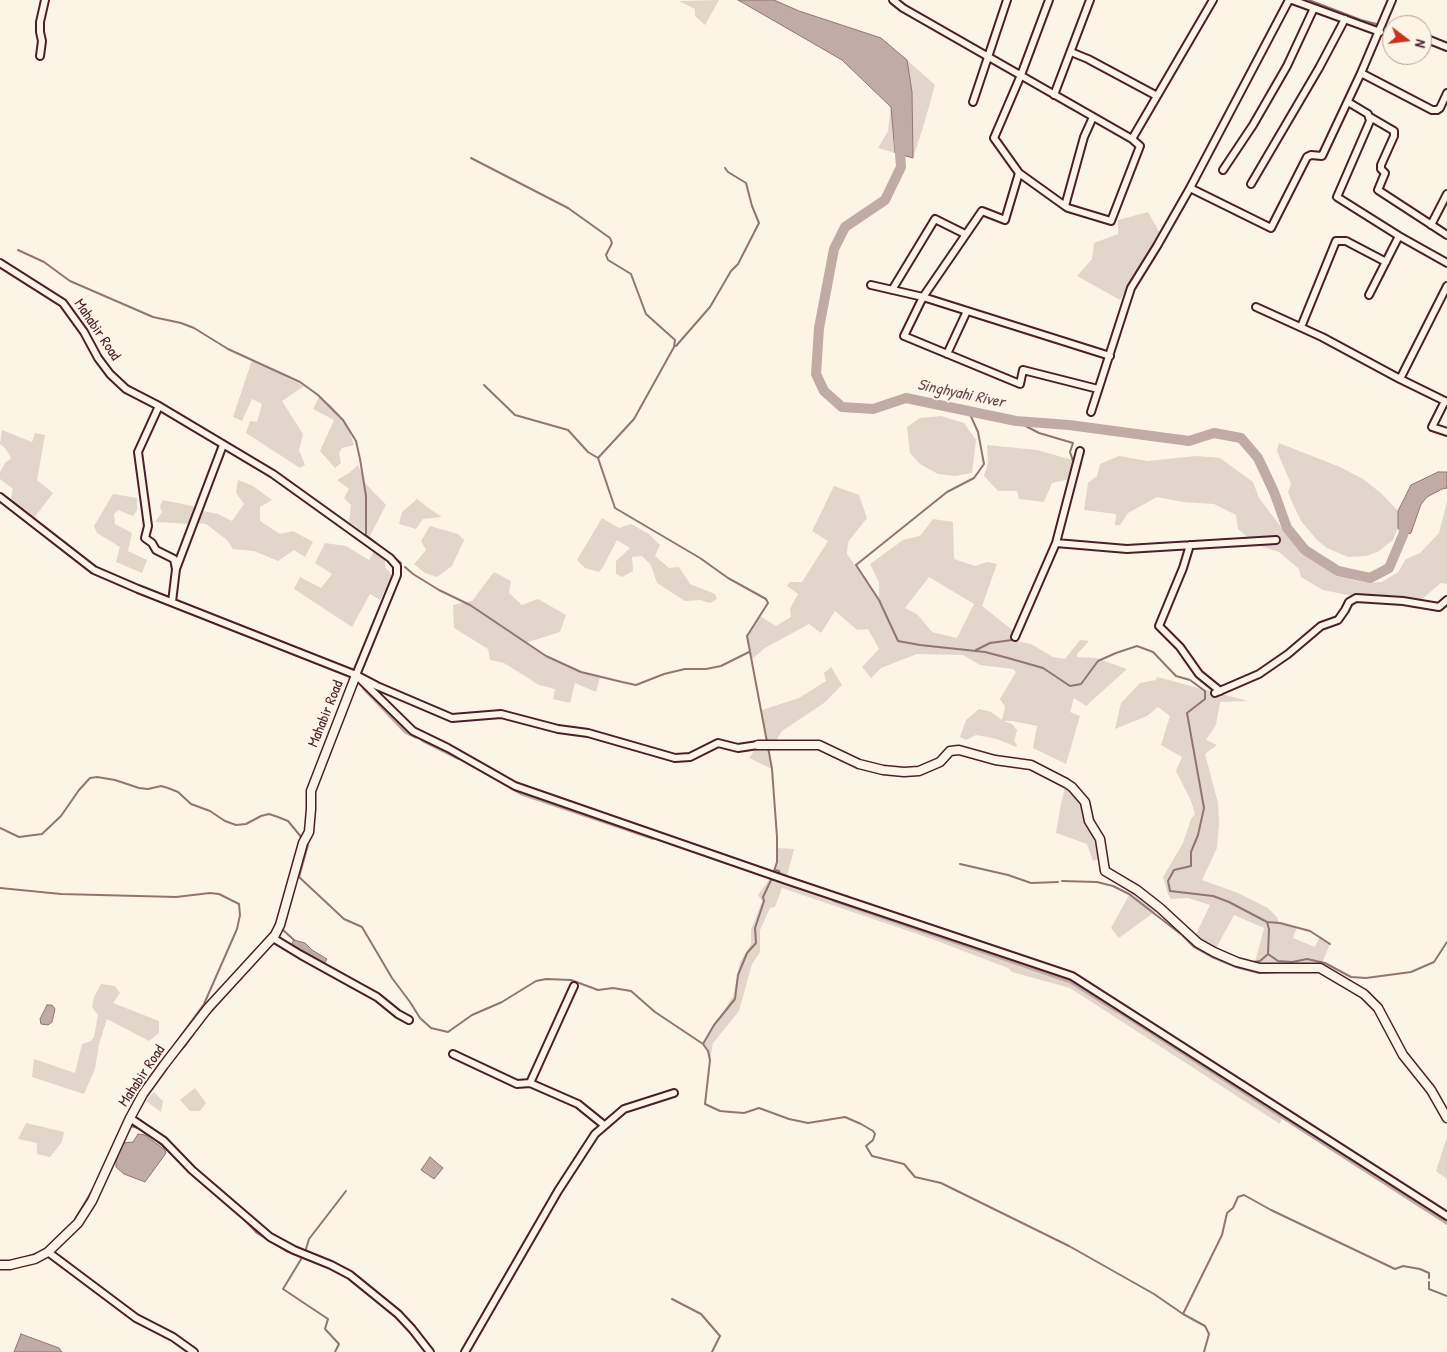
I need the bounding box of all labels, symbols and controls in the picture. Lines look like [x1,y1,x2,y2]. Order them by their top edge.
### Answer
north arrow [1382,15,1432,65]
text: N [1411,38,1431,50]
street label: Mahabir Road [70,296,124,364]
water label: Singhyahi River [916,375,1006,413]
street label: Mahabir Road [304,678,348,750]
street label: Mahabir Road [115,1042,169,1110]

